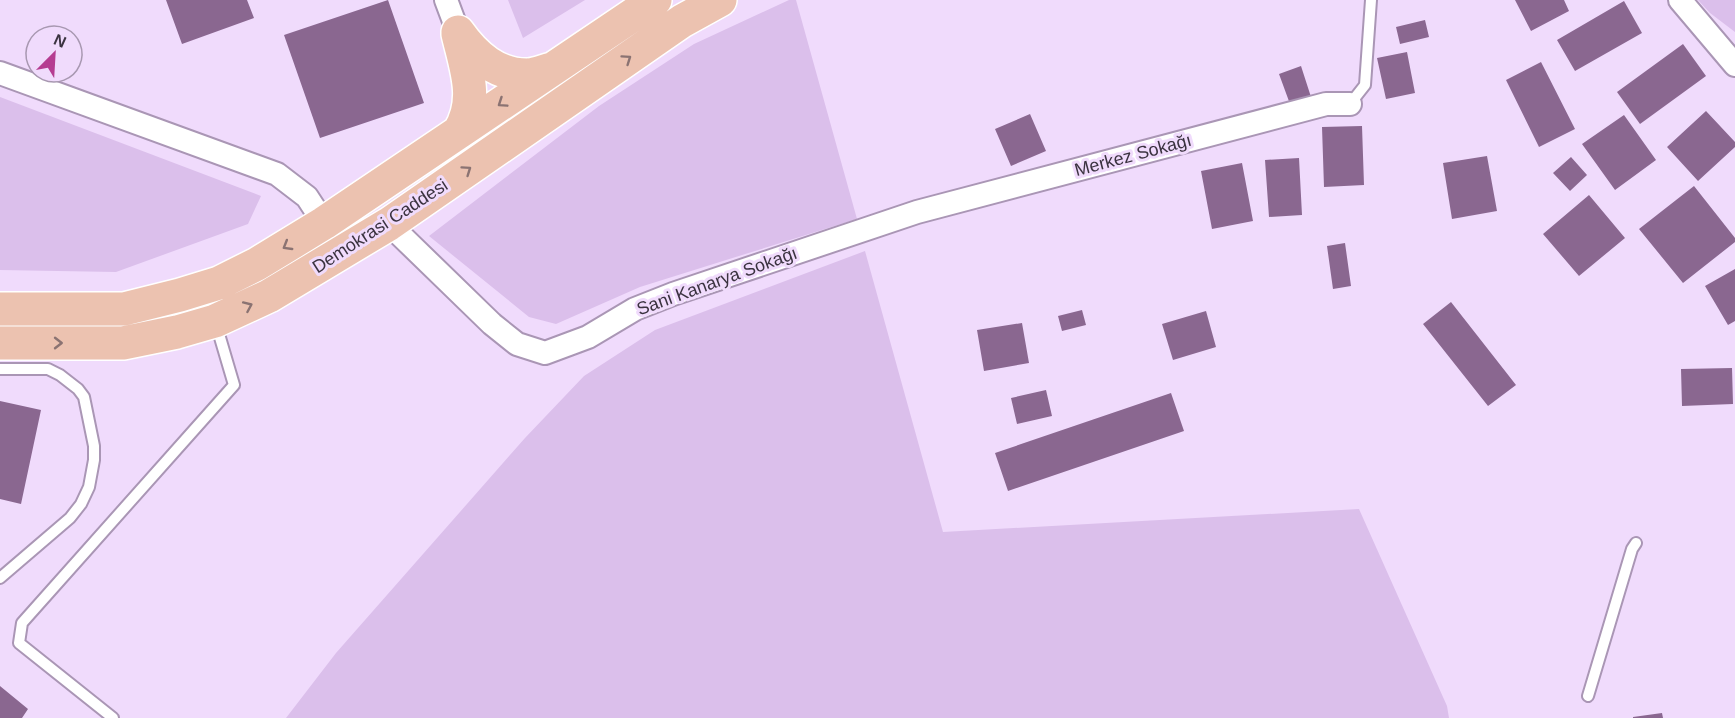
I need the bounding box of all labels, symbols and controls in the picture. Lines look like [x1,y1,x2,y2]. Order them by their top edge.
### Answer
north arrow [24,24,84,84]
text: N [51,31,69,51]
one-way arrow [620,55,631,66]
one-way arrow [498,96,509,107]
street label: Merkez Sokağı [1072,130,1194,180]
one-way arrow [460,166,471,177]
street label: Demokrasi Caddesi [309,175,451,277]
one-way arrow [283,238,293,250]
street label: Sani Kanarya Sokağı [634,243,800,319]
one-way arrow [241,301,252,313]
one-way arrow [54,337,63,349]

